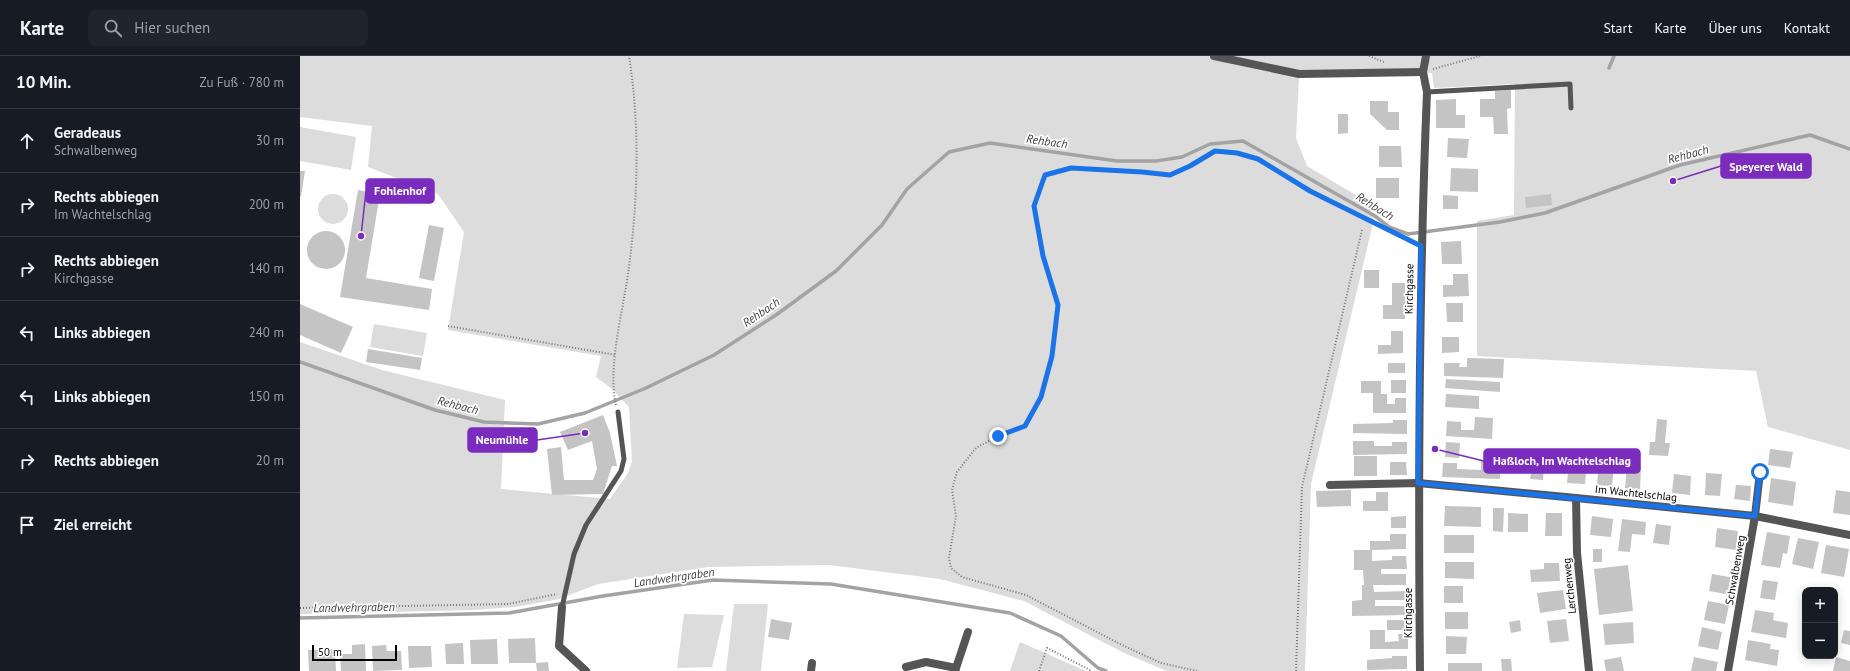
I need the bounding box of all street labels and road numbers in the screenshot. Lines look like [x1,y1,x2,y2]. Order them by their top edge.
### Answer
street label: Kirchgasse [1402,263,1416,314]
street label: Im Wachtelschlag [1594,482,1678,504]
street label: Schwalbenweg [1722,534,1748,606]
street label: Lerchenweg [1559,557,1579,615]
street label: Kirchgasse [1401,587,1415,638]

